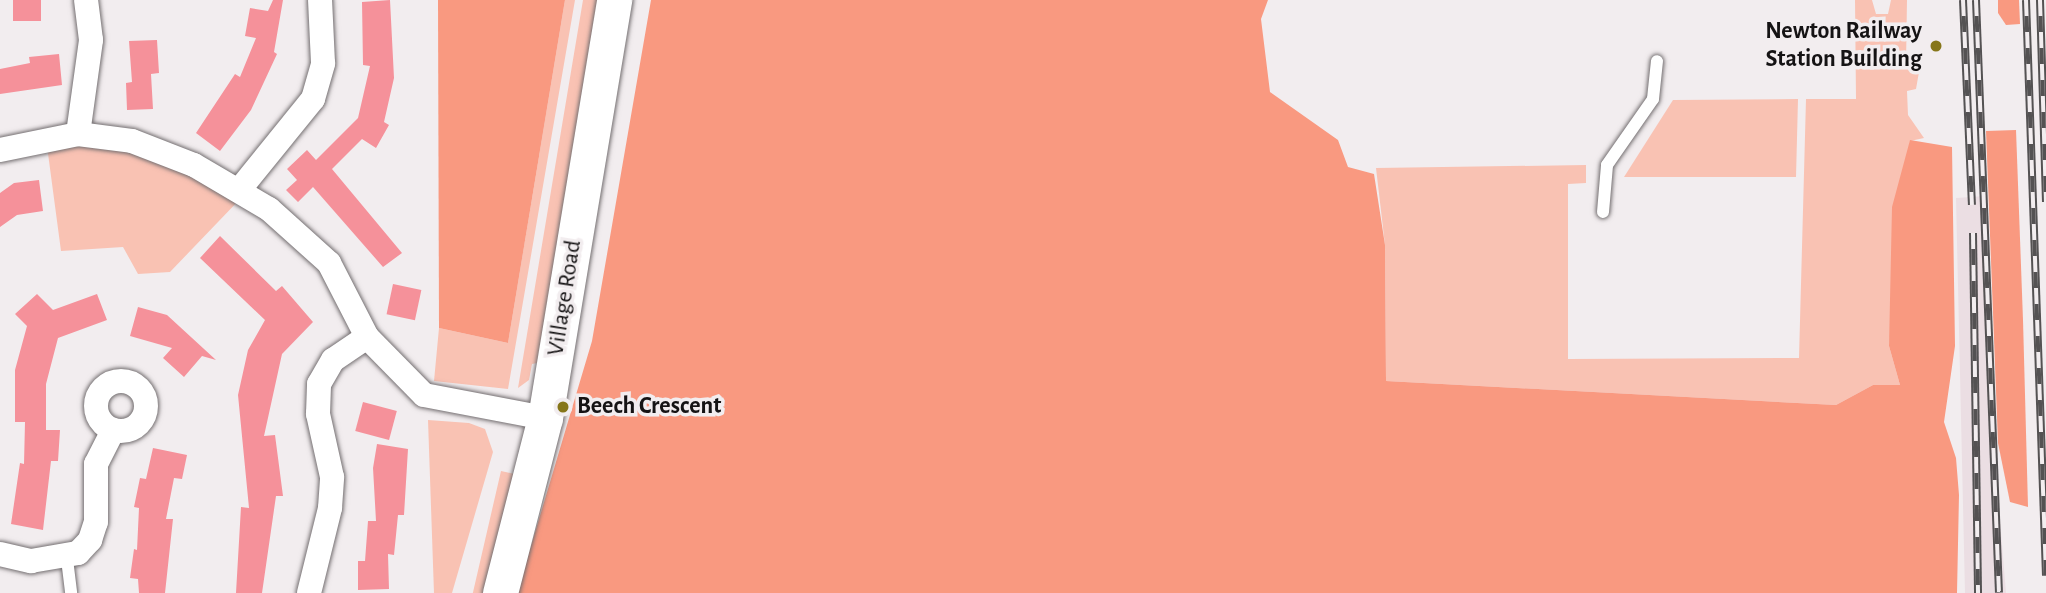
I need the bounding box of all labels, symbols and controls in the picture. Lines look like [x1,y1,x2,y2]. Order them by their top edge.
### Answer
place label: Newton Railway Station Building [1765,18,1922,74]
marker: Newton Railway Station Building [1928,38,1944,54]
street label: Village Road [542,238,588,358]
place label: Beech Crescent [577,393,721,421]
marker: Beech Crescent [555,399,571,415]

